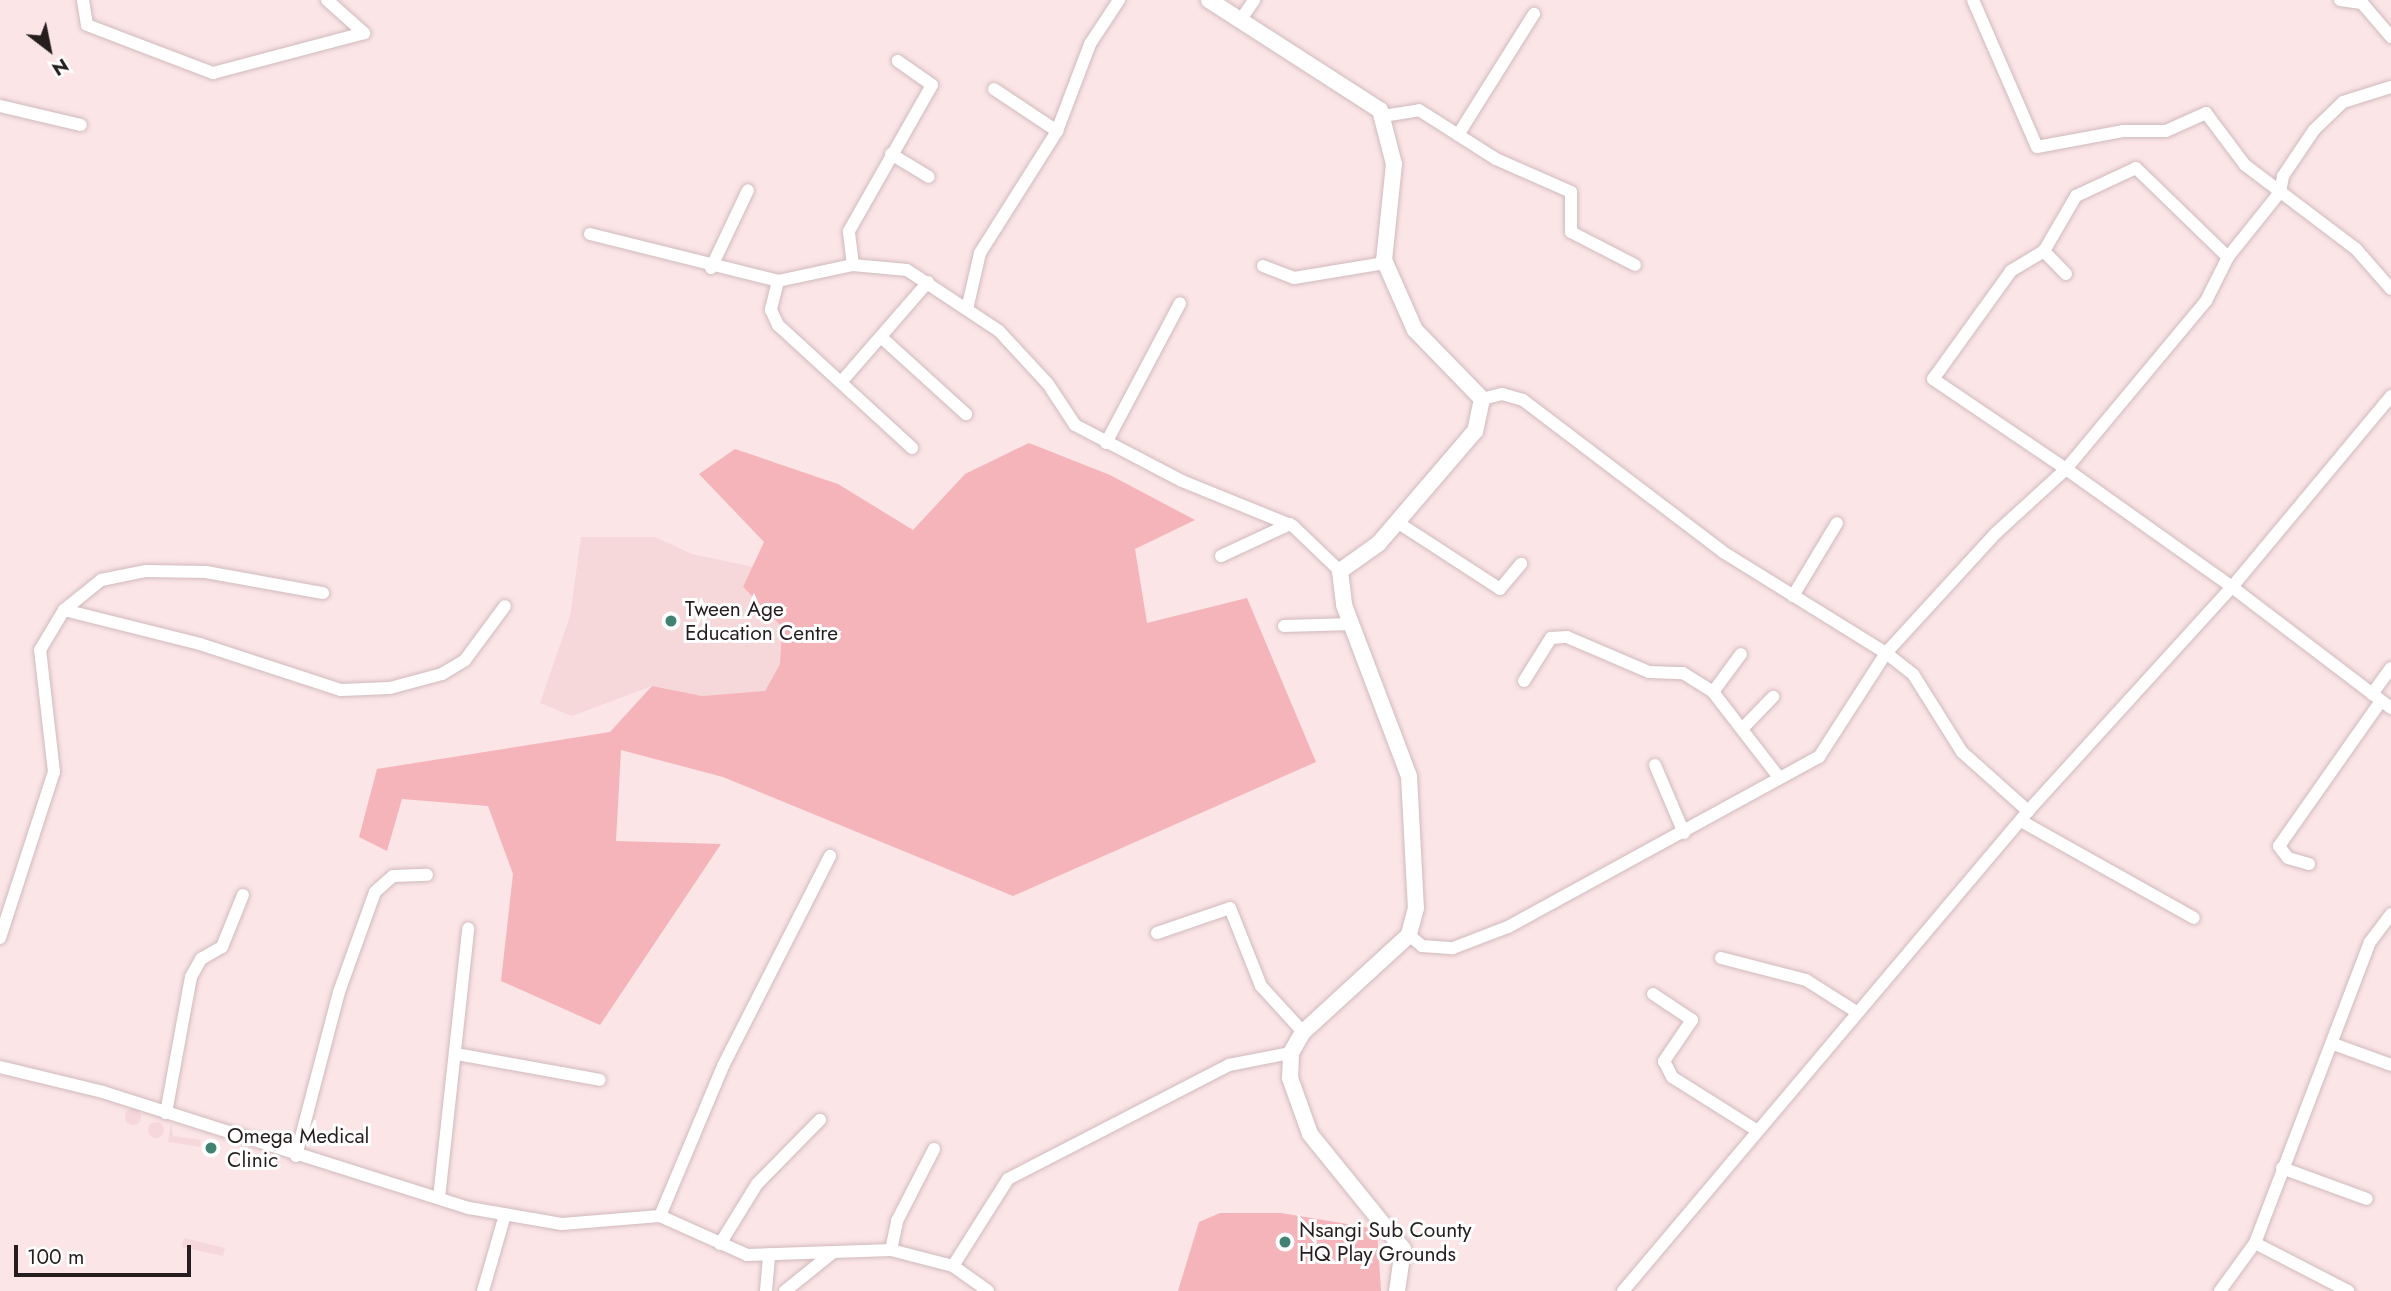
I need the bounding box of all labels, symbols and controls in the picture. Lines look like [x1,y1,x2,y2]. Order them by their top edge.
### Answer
north arrow [14,14,84,84]
text: N [47,52,74,83]
place label: Tween Age Education Centre [685,596,838,646]
marker: Tween Age Education Centre [663,613,679,629]
place label: Omega Medical Clinic [227,1123,369,1173]
marker: Omega Medical Clinic [201,1138,221,1158]
place label: Nsangi Sub County HQ Play Grounds [1299,1217,1472,1267]
scale bar [18,1232,194,1276]
marker: Nsangi Sub County HQ Play Grounds [1277,1234,1293,1250]
text: 100 m [27,1242,84,1272]

